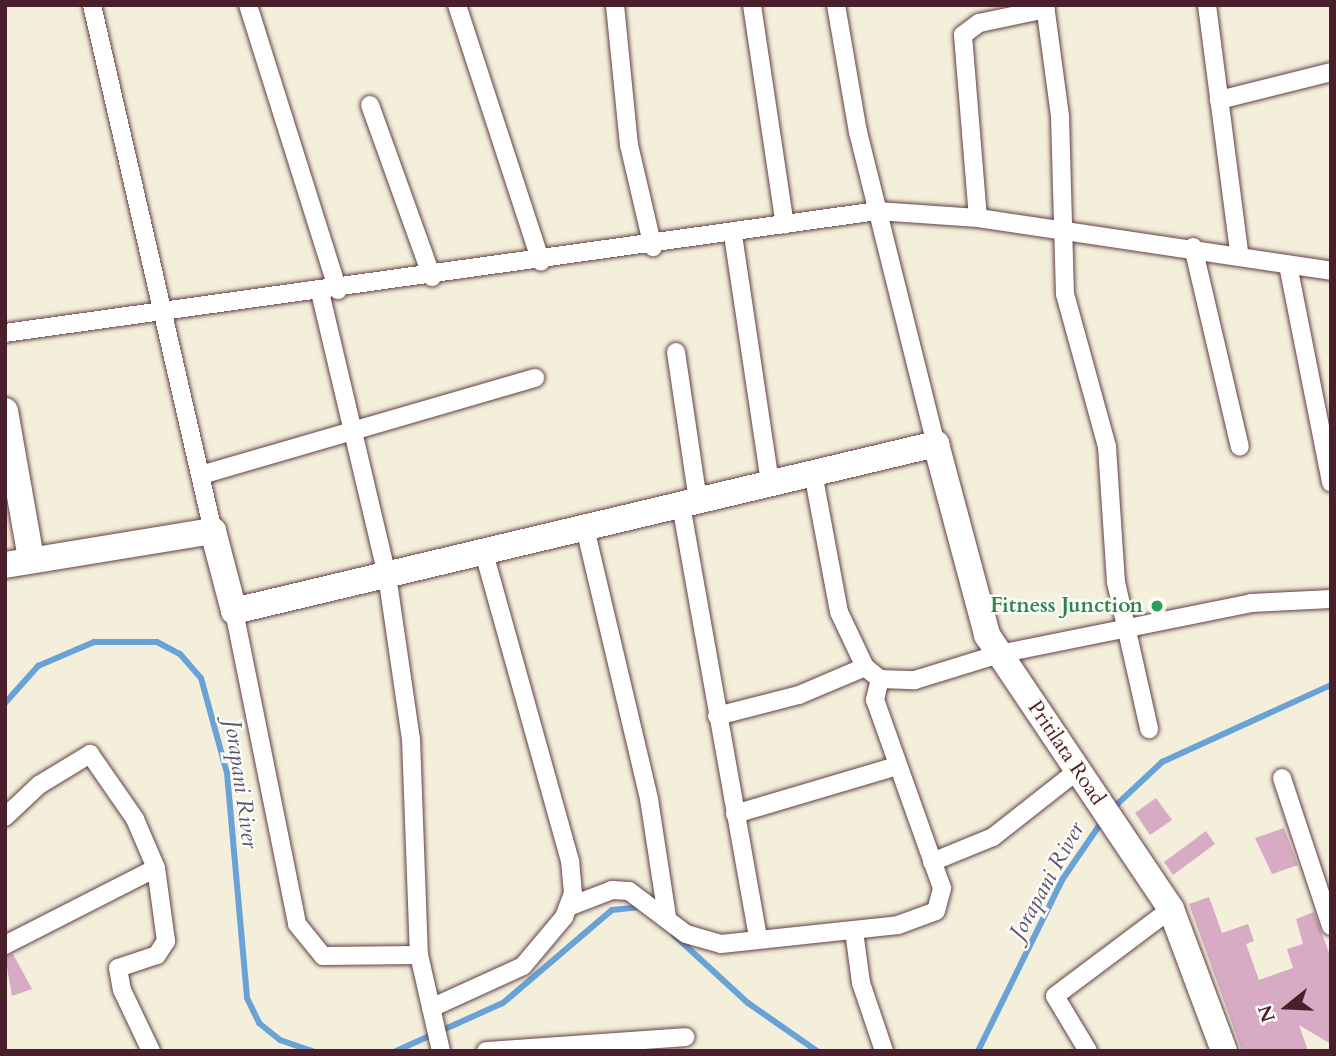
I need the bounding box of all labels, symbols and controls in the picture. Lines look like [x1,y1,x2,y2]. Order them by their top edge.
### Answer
place label: Fitness Junction [990,593,1143,619]
marker: Fitness Junction [1149,598,1165,614]
street label: Pritilata Road [1022,696,1110,810]
water label: Jorapani River [218,718,264,850]
water label: Jorapani River [1003,818,1091,944]
north arrow [1252,972,1322,1042]
text: N [1252,1002,1282,1025]

